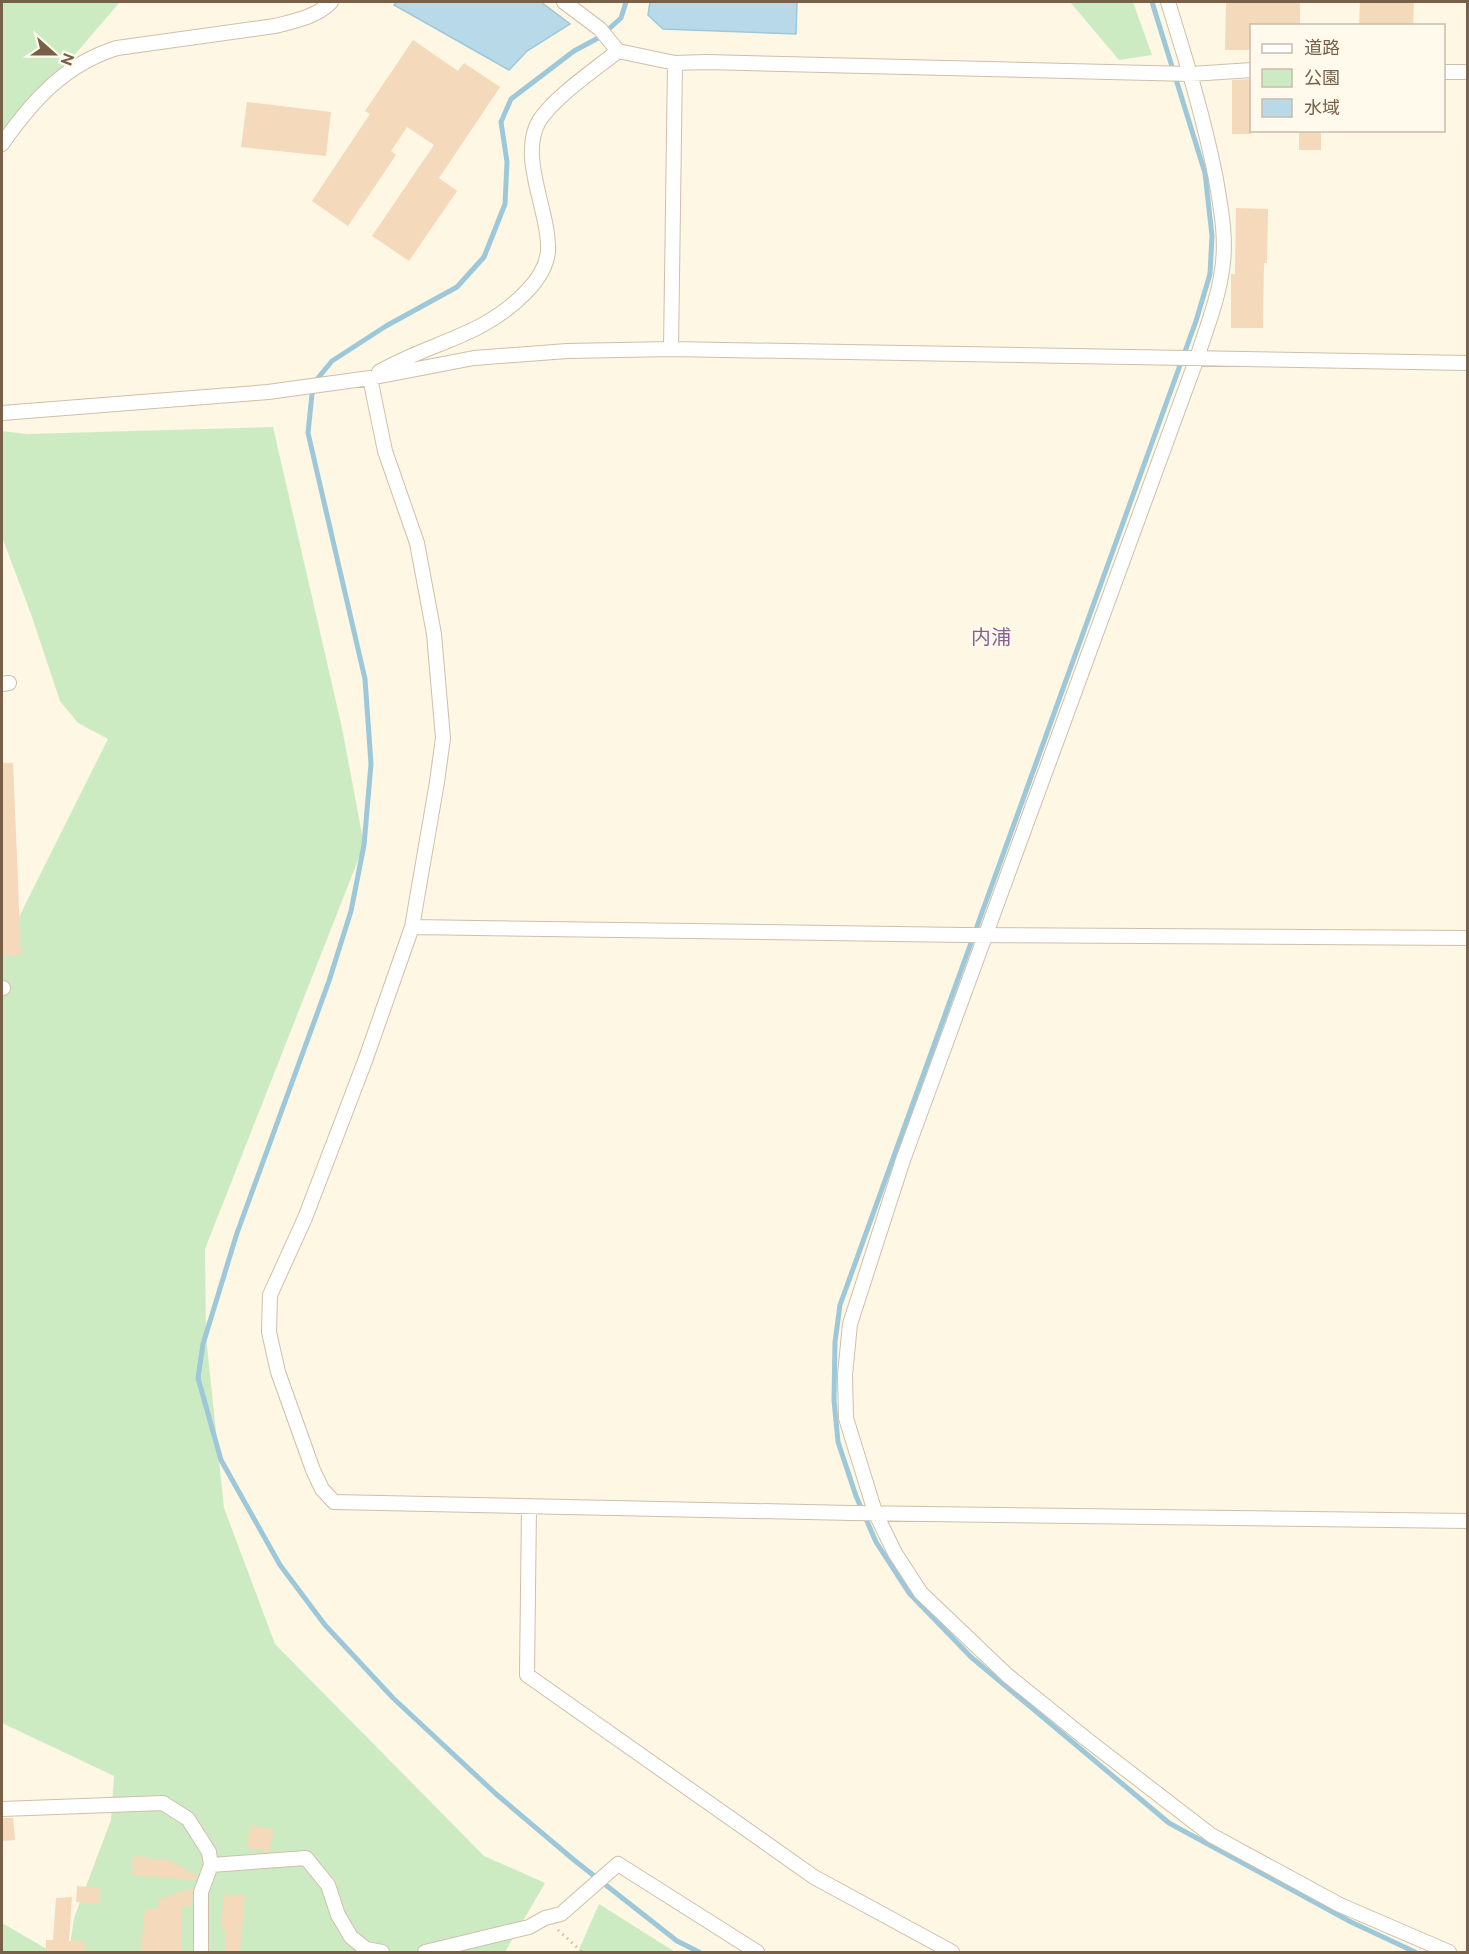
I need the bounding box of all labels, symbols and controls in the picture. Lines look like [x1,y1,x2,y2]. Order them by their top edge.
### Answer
north arrow [24,24,84,84]
legend [1250,24,1445,132]
text: 道路 [1304,37,1340,57]
text: N [57,51,79,68]
text: 公園 [1304,67,1340,87]
text: 水域 [1304,97,1340,117]
district label: 内浦 [971,625,1011,648]

